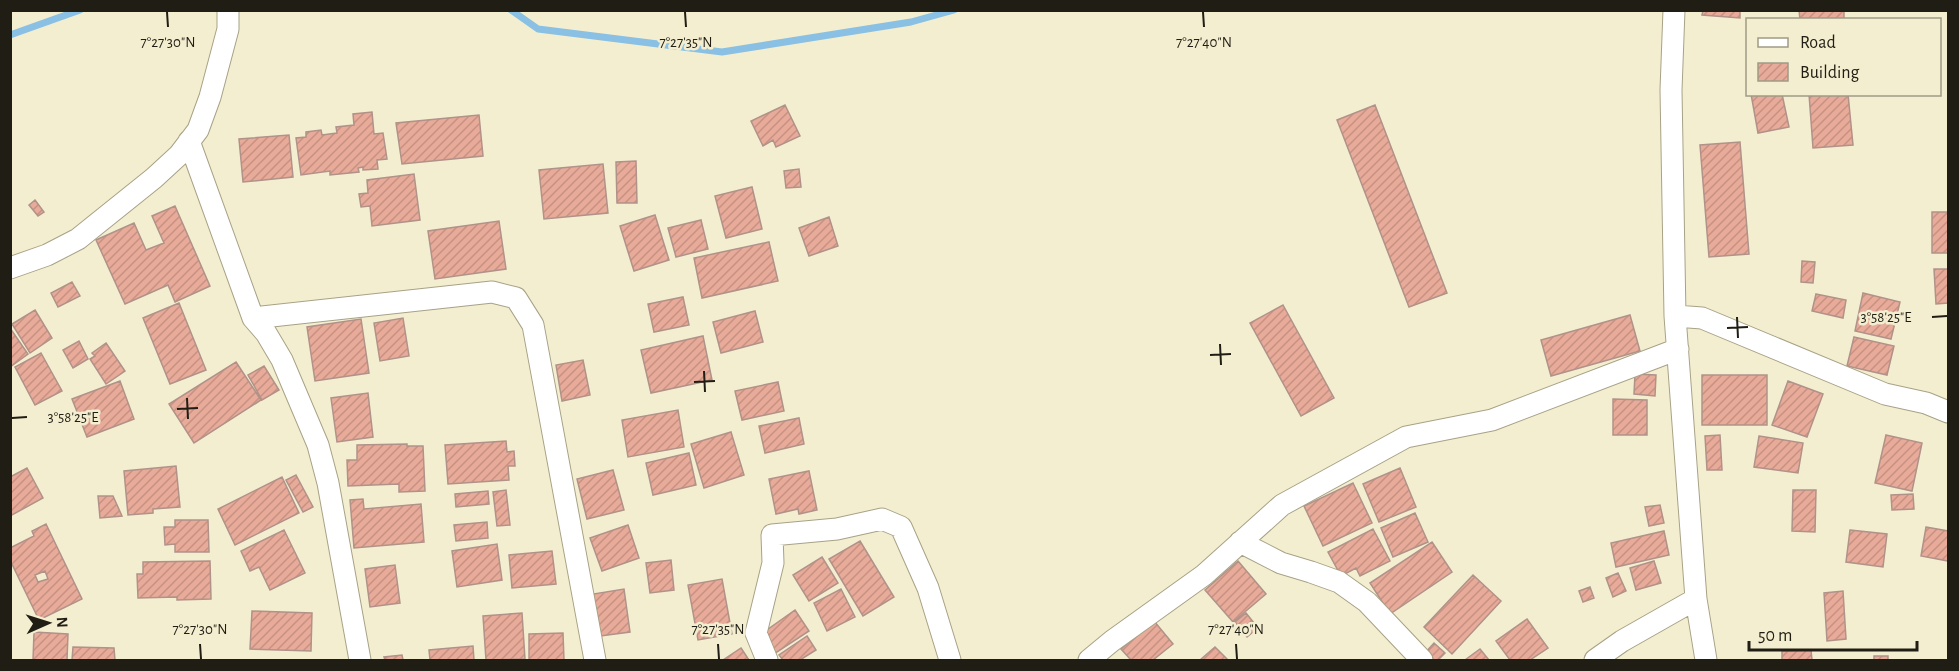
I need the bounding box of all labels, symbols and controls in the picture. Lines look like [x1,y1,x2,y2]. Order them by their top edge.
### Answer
legend [1746,18,1941,96]
text: Road [1800,34,1836,52]
text: 7°27'30"N [141,35,195,50]
text: 7°27'35"N [659,35,713,50]
text: 7°27'40"N [1176,35,1232,50]
text: Building [1800,64,1860,82]
text: 3°58'25"E [1861,310,1911,325]
text: 3°58'25"E [48,410,98,425]
north arrow [18,593,78,653]
scale bar [1749,614,1917,652]
text: N [54,616,70,628]
text: 7°27'30"N [173,622,227,637]
text: 7°27'35"N [691,622,745,637]
text: 7°27'40"N [1208,622,1264,637]
text: 50 m [1758,627,1792,645]

